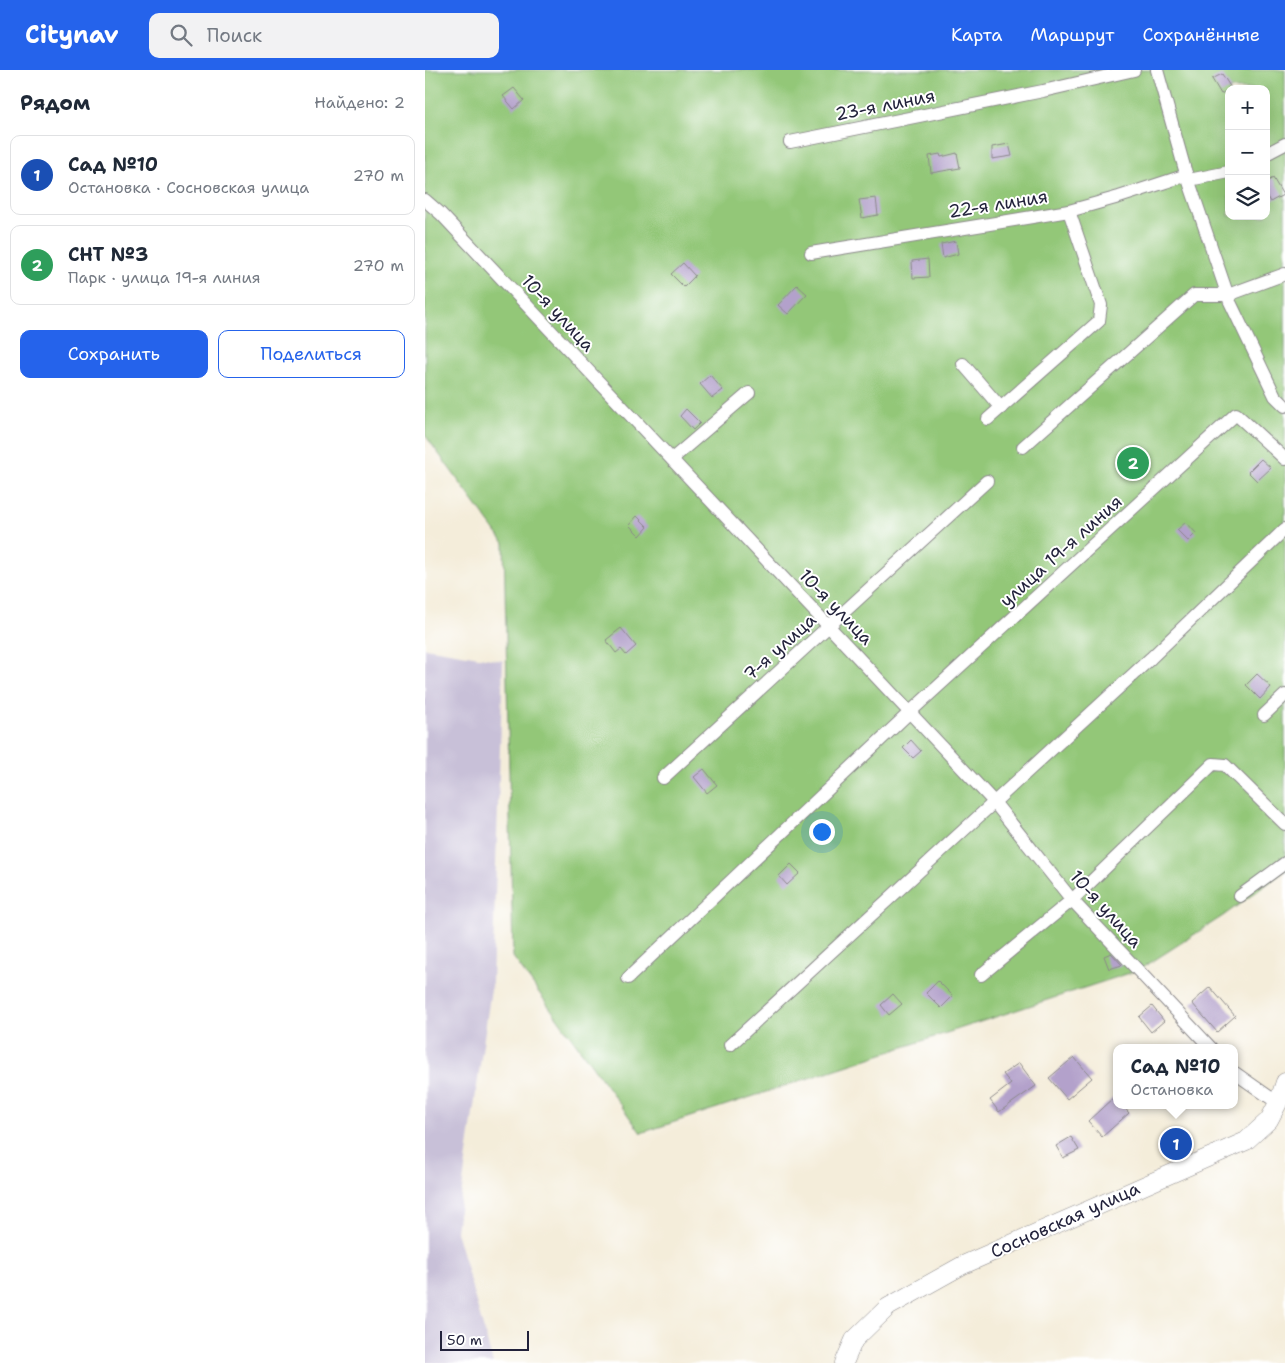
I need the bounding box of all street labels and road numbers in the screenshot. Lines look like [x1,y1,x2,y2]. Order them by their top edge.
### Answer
street label: 23-я линия [833,84,937,126]
street label: 22-я линия [947,184,1049,224]
street label: 10-я улица [516,269,600,357]
street label: улица 19-я линия [995,490,1127,612]
street label: 10-я улица [794,564,878,650]
street label: 7-я улица [739,608,821,686]
street label: 10-я улица [1065,865,1147,953]
street label: Сосновская улица [987,1176,1143,1264]

